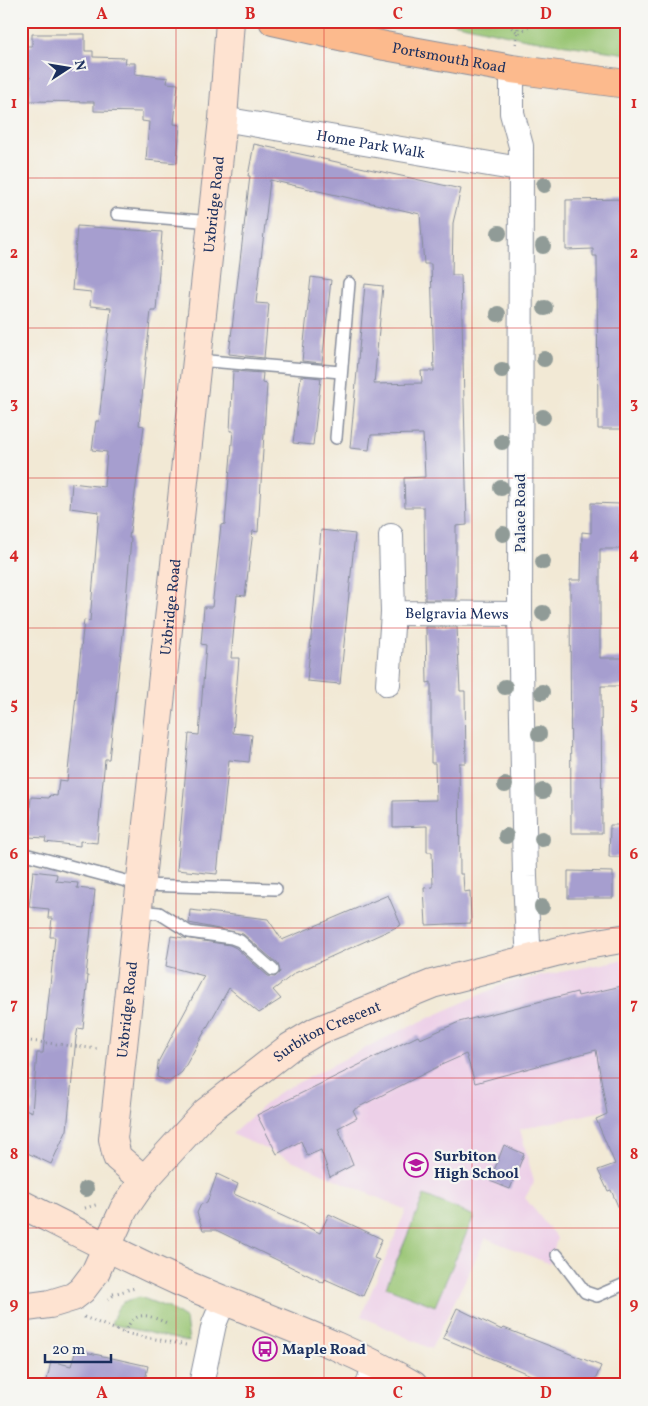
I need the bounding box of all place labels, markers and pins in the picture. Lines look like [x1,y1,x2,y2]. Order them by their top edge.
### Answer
place label: Surbiton High School [434,1147,519,1185]
school or university icon: Surbiton High School [403,1152,429,1178]
bus stop icon: Maple Road [252,1336,278,1362]
place label: Maple Road [282,1340,366,1361]

